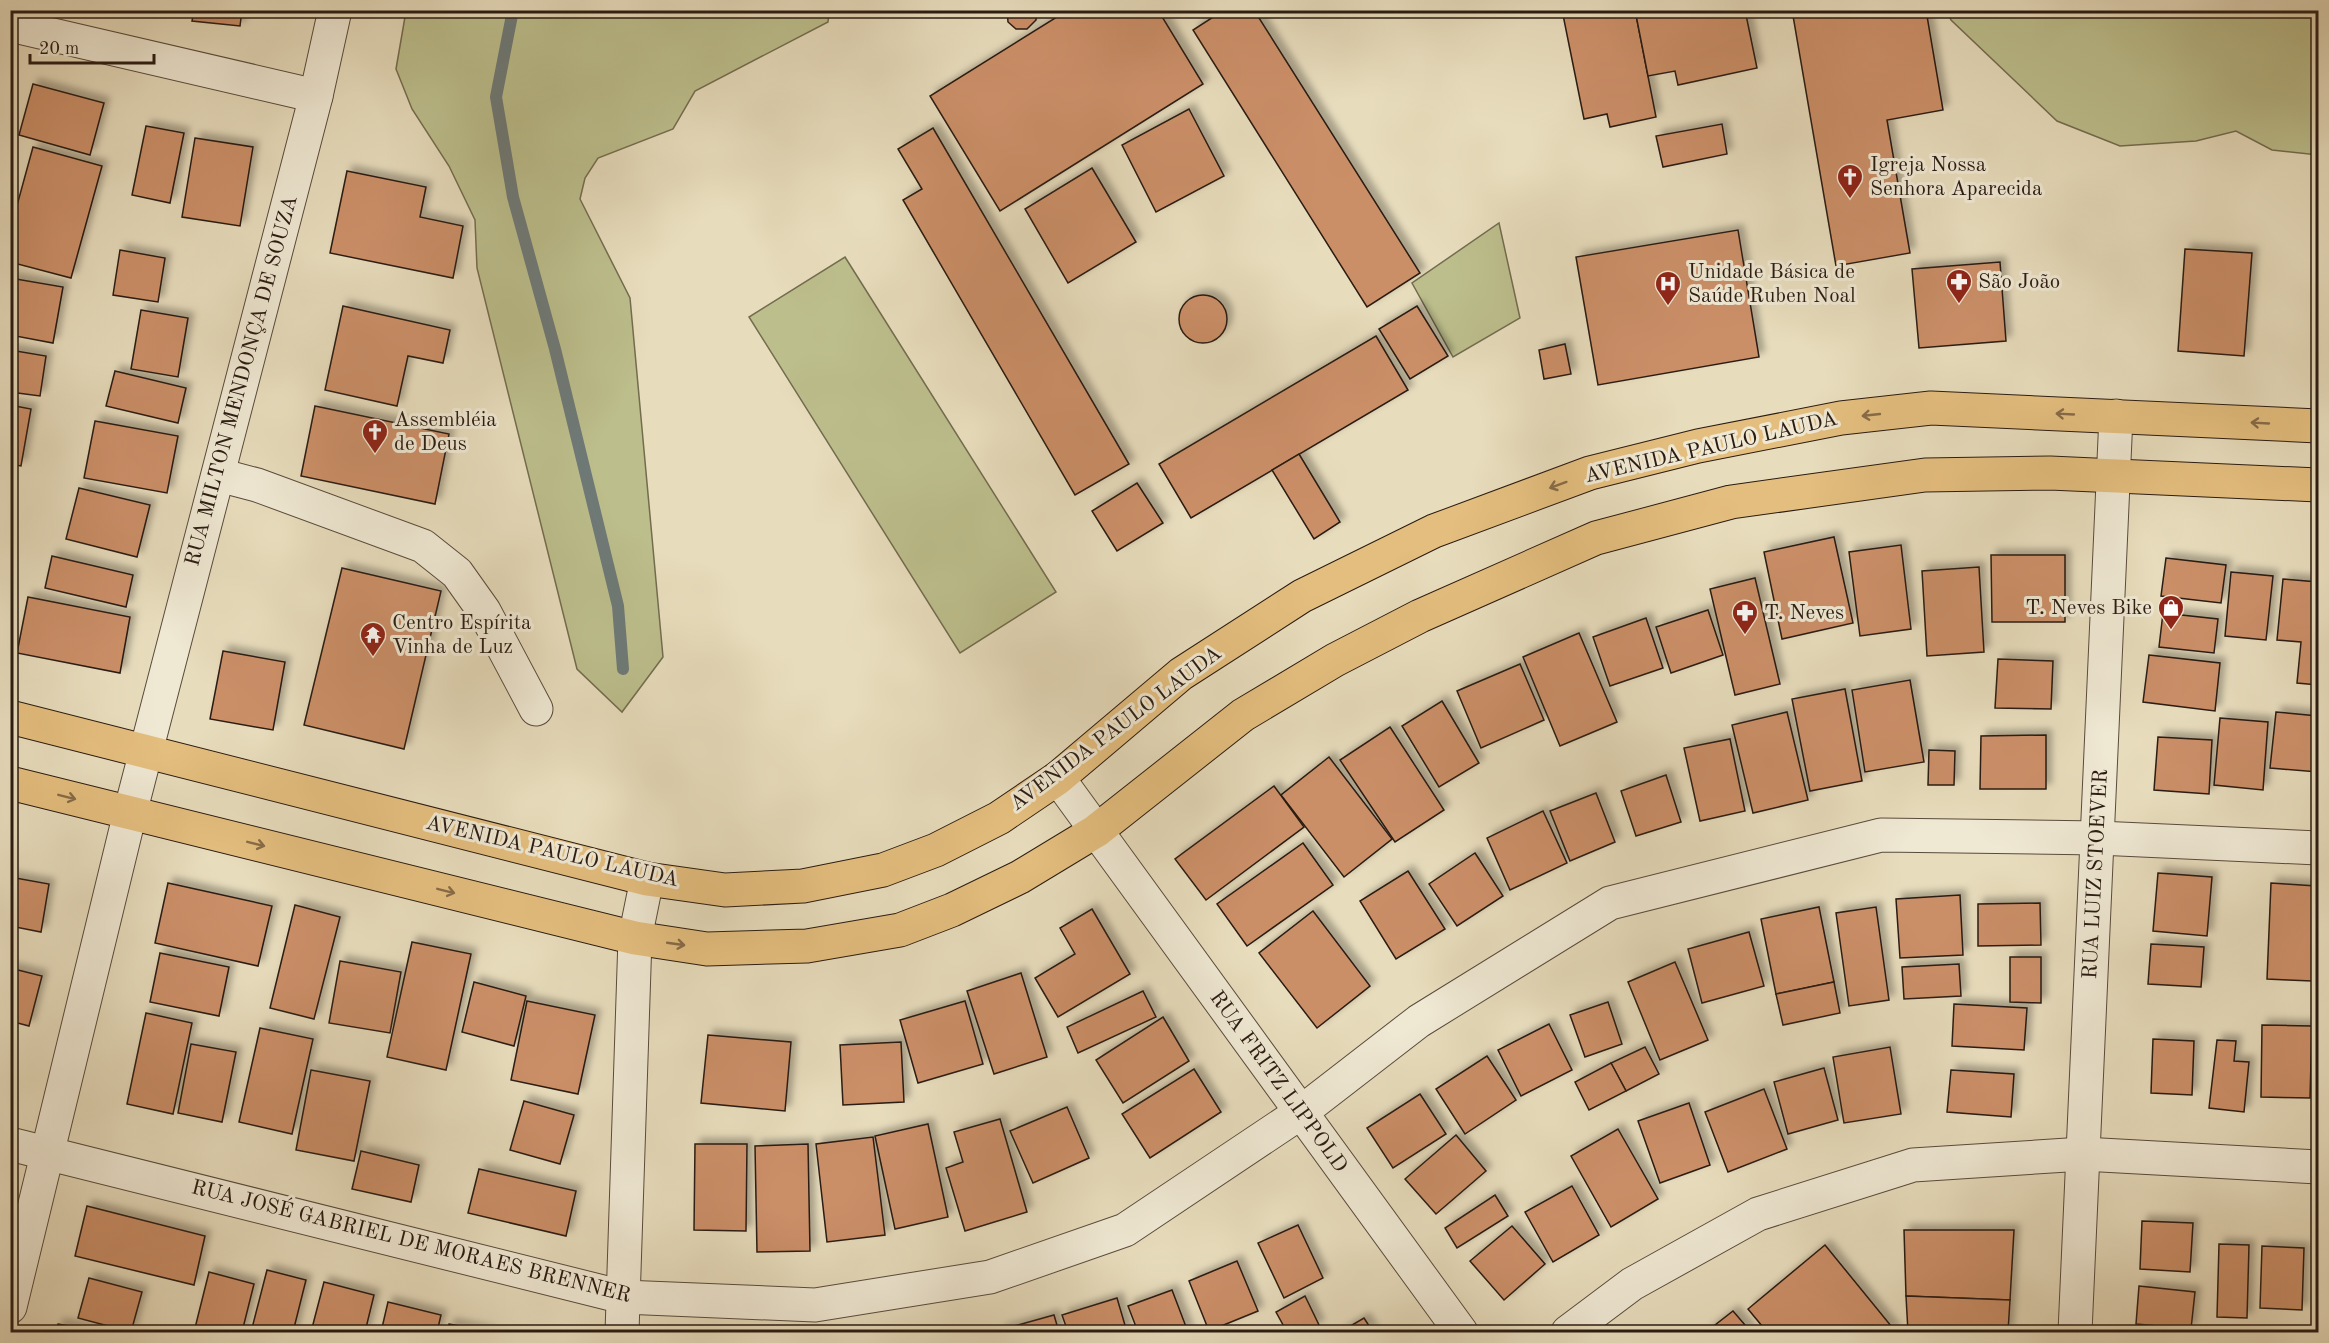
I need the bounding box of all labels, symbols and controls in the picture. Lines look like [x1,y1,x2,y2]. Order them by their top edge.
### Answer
scale bar [30,27,154,65]
text: 20 m [39,40,79,58]
place label: Igreja Nossa Senhora Aparecida [1870,155,2042,200]
church icon: Igreja Nossa Senhora Aparecida [1835,162,1865,200]
street label: RUA MILTON MENDONÇA DE SOUZA [182,193,302,569]
place label: Unidade Básica de Saúde Ruben Noal [1688,262,1856,307]
pharmacy icon: São João [1944,267,1974,305]
hospital icon: Unidade Básica de Saúde Ruben Noal [1653,269,1683,307]
place label: São João [1978,272,2060,293]
street label: AVENIDA PAULO LAUDA [1583,409,1839,487]
one-way arrow [2056,409,2076,420]
place label: Assembléia de Deus [394,410,497,455]
one-way arrow [1861,410,1881,421]
church icon: Assembléia de Deus [360,417,390,455]
one-way arrow [2251,417,2271,429]
one-way arrow [1549,480,1568,491]
shop icon: T. Neves Bike [2156,593,2186,631]
pharmacy icon: T. Neves [1730,598,1760,636]
place label: T. Neves Bike [2025,598,2152,619]
place label: T. Neves [1764,603,1844,624]
place label: Centro Espírita Vinha de Luz [392,613,531,658]
temple icon: Centro Espírita Vinha de Luz [358,620,388,658]
street label: AVENIDA PAULO LAUDA [1006,643,1226,815]
street label: RUA LUIZ STOEVER [2080,768,2112,980]
one-way arrow [57,791,76,803]
street label: AVENIDA PAULO LAUDA [424,813,680,891]
one-way arrow [247,839,266,850]
one-way arrow [436,886,455,898]
one-way arrow [666,939,686,950]
street label: RUA FRITZ LIPPOLD [1205,987,1351,1177]
street label: RUA JOSÉ GABRIEL DE MORAES BRENNER [189,1173,634,1307]

